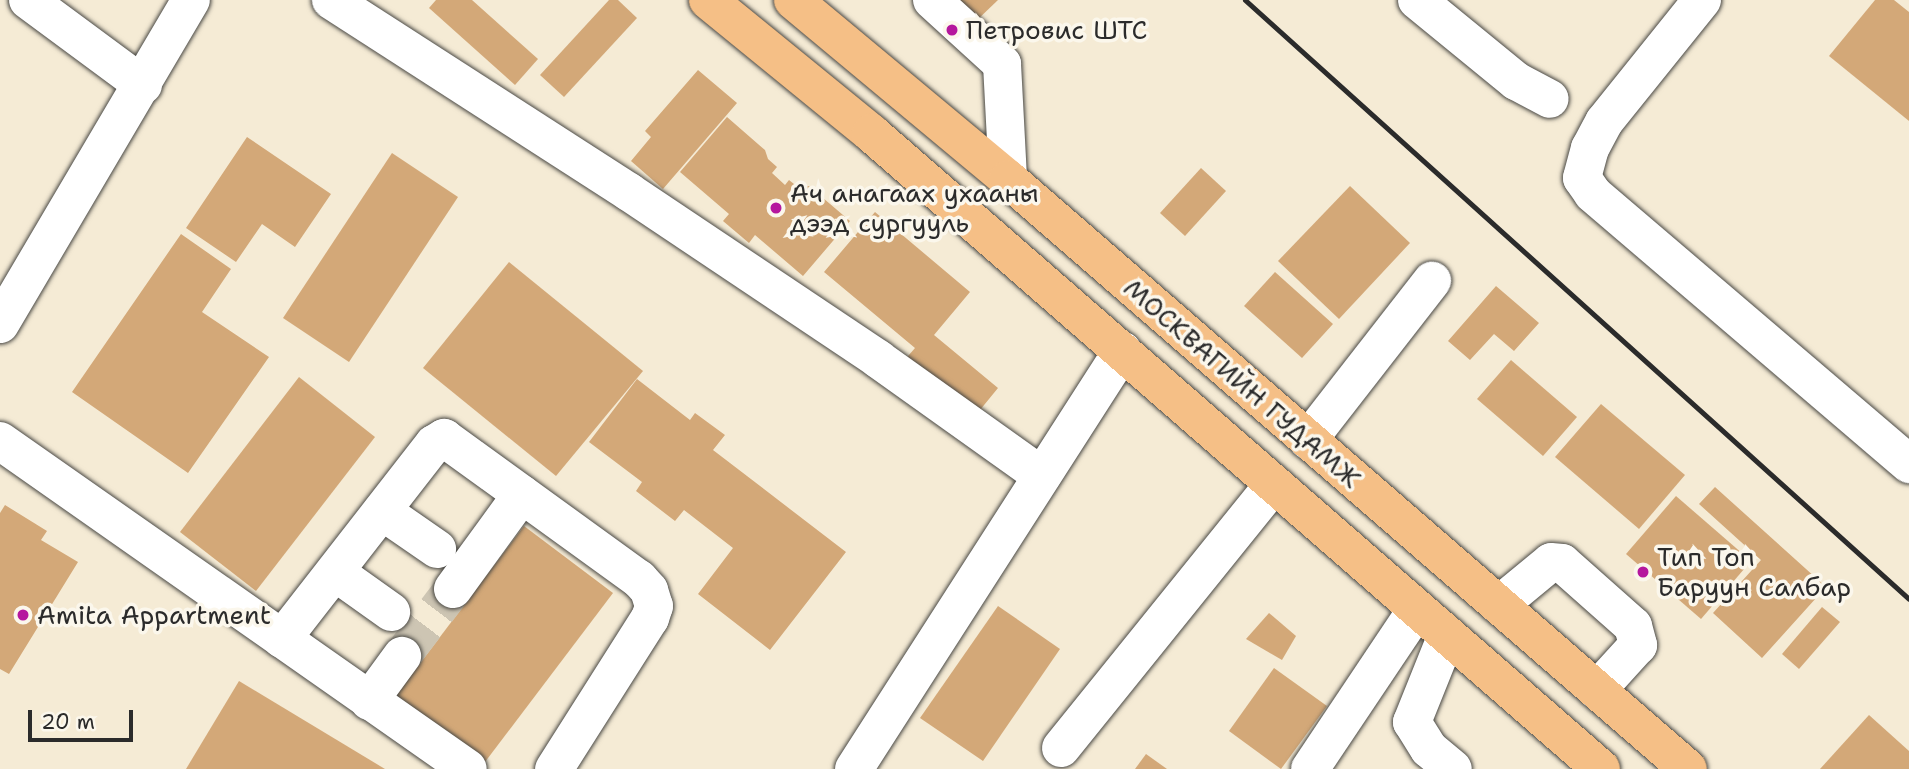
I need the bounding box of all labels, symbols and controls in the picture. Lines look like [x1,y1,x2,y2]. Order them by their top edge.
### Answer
place label: Петровис ШТС [966,14,1147,46]
marker: Петровис ШТС [944,22,960,38]
place label: Ач анагаах ухааны дээд сургууль [790,177,1039,238]
marker: Ач анагаах ухааны дээд сургууль [768,200,784,216]
street label: МОСКВАГИЙН ГУДАМЖ [1118,272,1366,494]
place label: Тип Топ Баруун Салбар [1657,541,1851,602]
marker: Тип Топ Баруун Салбар [1635,564,1651,580]
place label: Amita Appartment [37,599,271,631]
marker: Amita Appartment [15,607,31,623]
scale bar [32,696,136,740]
text: 20 m [41,708,95,736]

